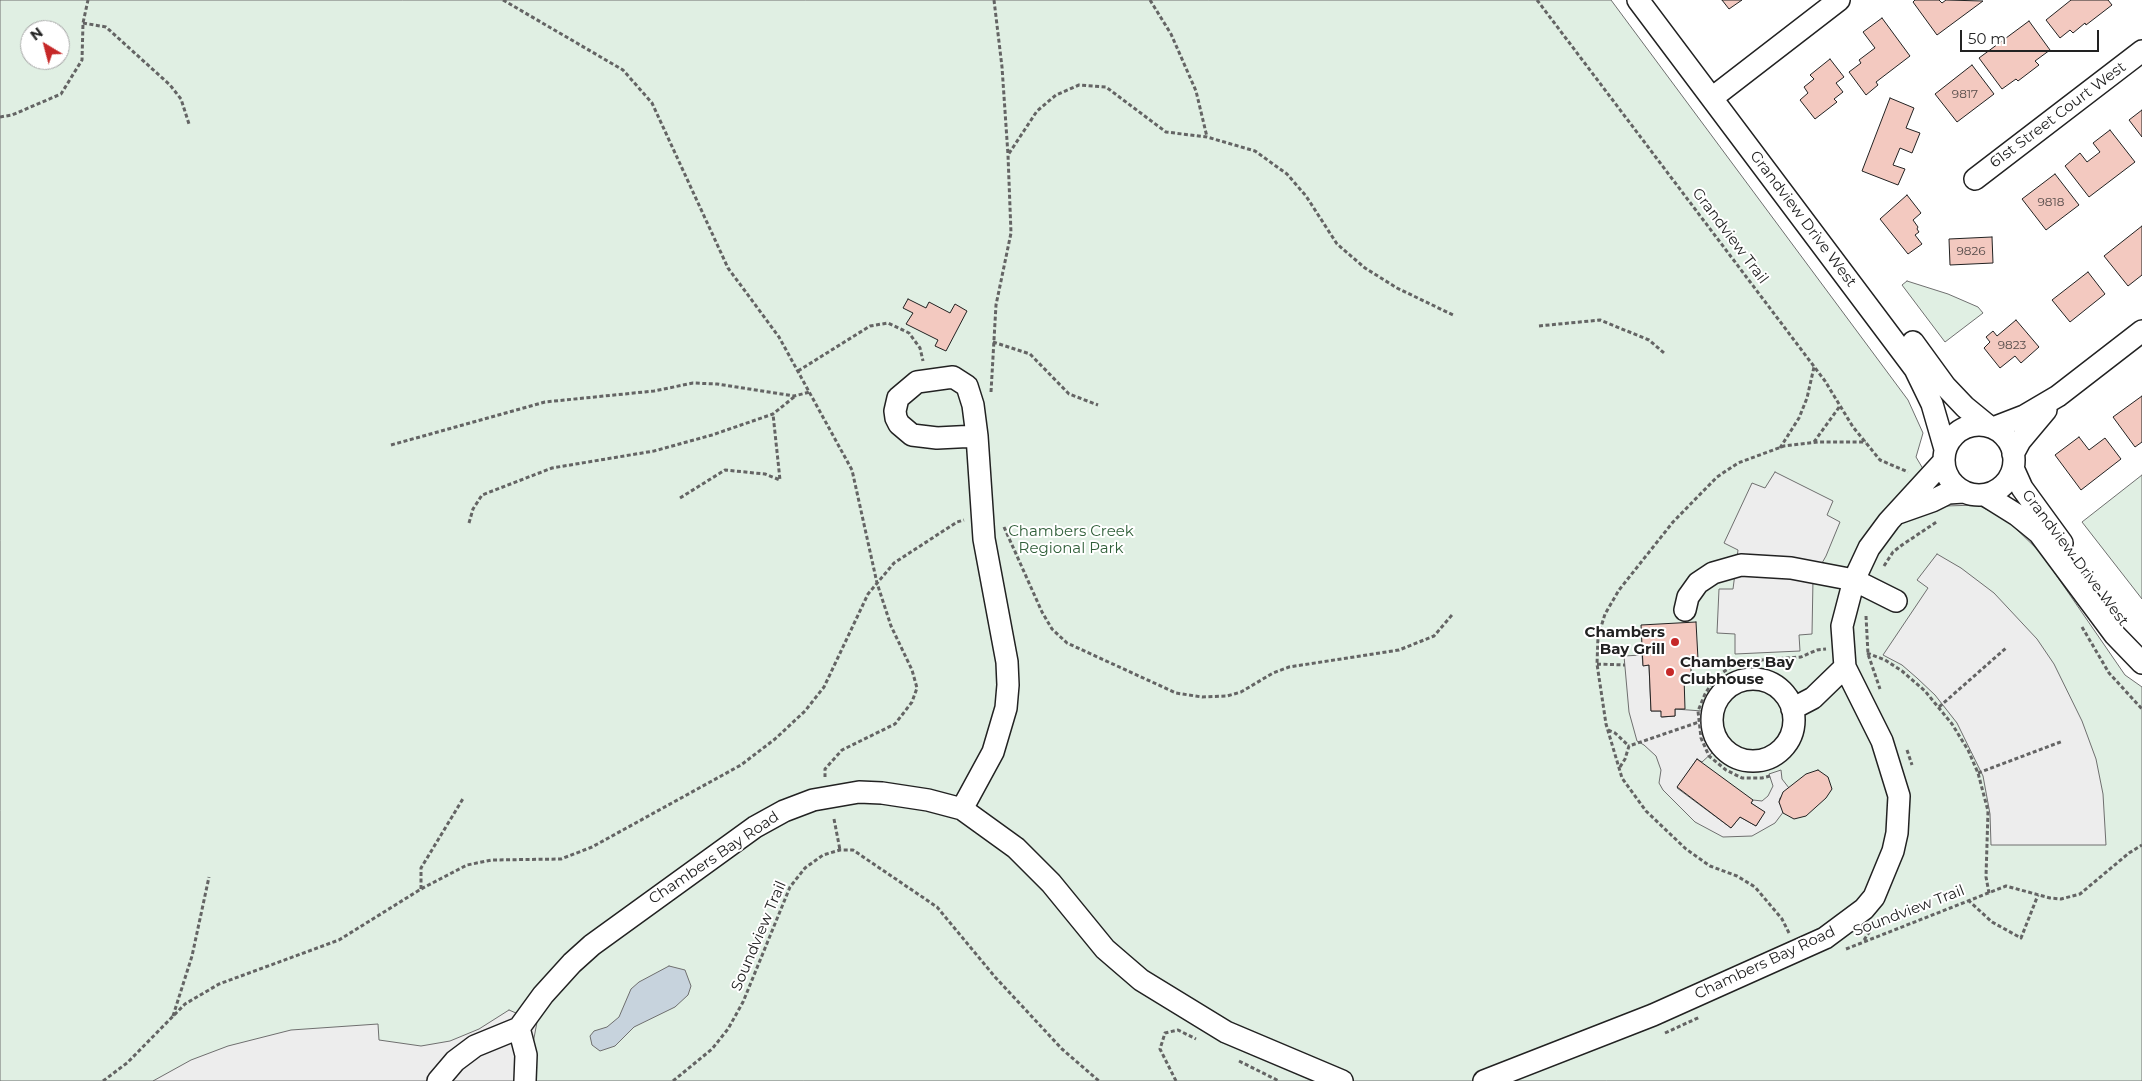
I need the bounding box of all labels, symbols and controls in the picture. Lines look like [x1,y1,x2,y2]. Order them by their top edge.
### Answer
north arrow [20,20,70,70]
scale bar [1962,20,2101,52]
text: N [27,23,47,44]
text: 50 m [1968,29,2006,48]
street label: 61st Street Court West [1986,58,2130,172]
house number: 9817 [1952,87,1978,101]
street label: Grandview Drive West [1746,147,1860,291]
street label: Grandview Trail [1688,185,1772,287]
house number: 9818 [2038,195,2064,209]
house number: 9826 [1956,244,1986,258]
house number: 9823 [1998,338,2026,352]
street label: Grandview Drive West [2018,486,2132,630]
park label: Chambers Creek Regional Park [1008,523,1134,558]
place label: Chambers Bay Grill [1585,624,1665,659]
marker: Chambers Bay Grill [1669,636,1681,648]
place label: Chambers Bay Clubhouse [1680,654,1794,689]
marker: Chambers Bay Clubhouse [1664,666,1676,678]
street label: Chambers Bay Road [645,808,783,908]
street label: Soundview Trail [728,878,790,994]
street label: Soundview Trail [1851,881,1967,941]
street label: Chambers Bay Road [1692,922,1838,1004]

